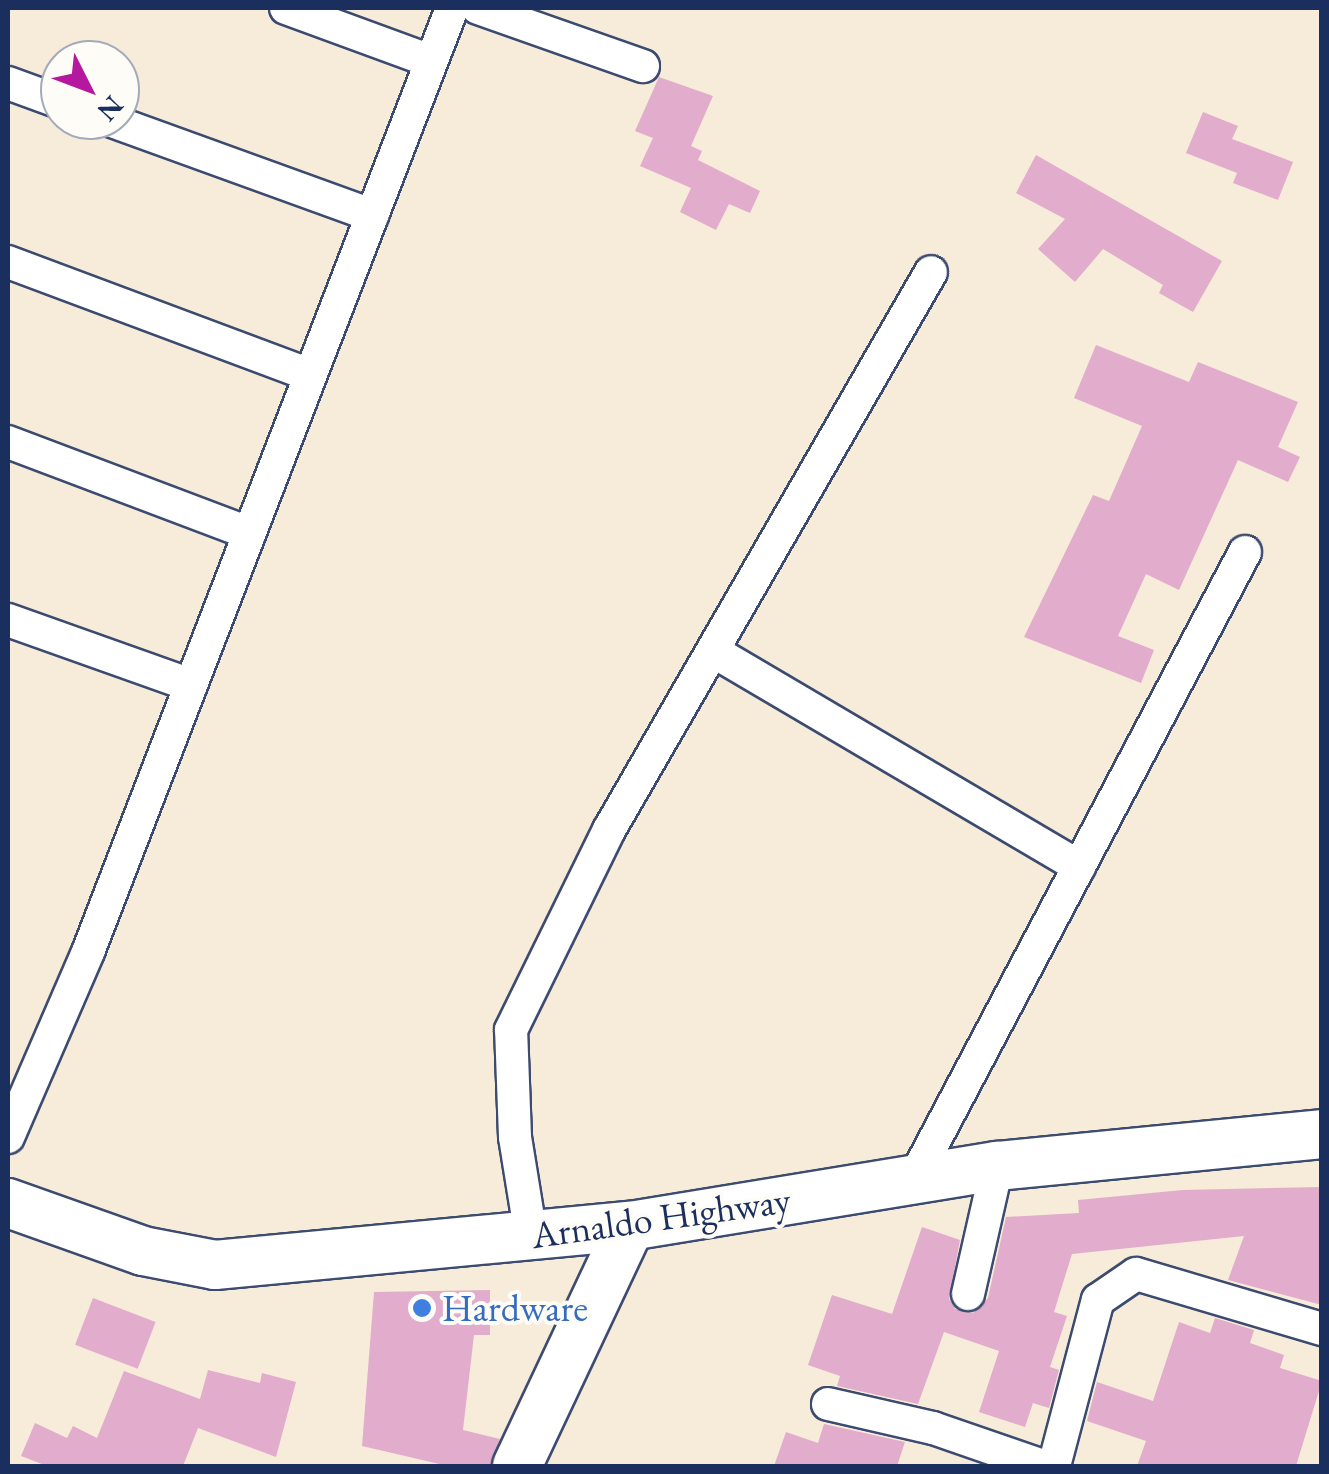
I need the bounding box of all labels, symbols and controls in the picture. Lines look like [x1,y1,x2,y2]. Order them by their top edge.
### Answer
north arrow [40,40,140,140]
text: N [90,88,132,129]
street label: Arnaldo Highway [529,1176,793,1258]
place label: Hardware [442,1285,588,1331]
marker: Hardware [411,1297,433,1319]

